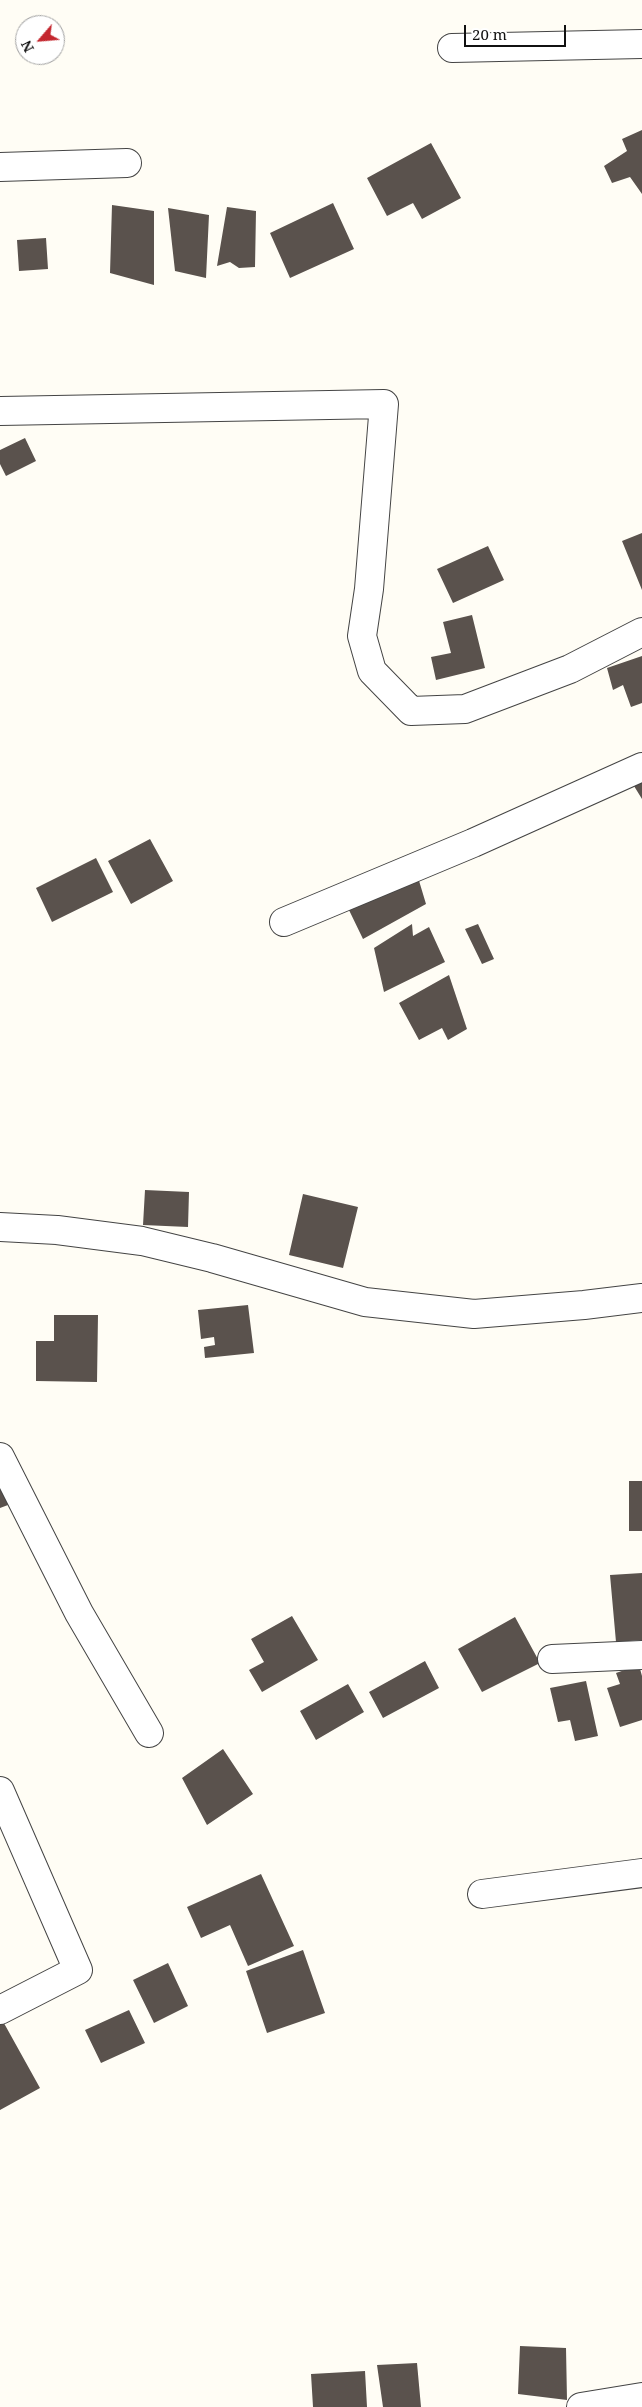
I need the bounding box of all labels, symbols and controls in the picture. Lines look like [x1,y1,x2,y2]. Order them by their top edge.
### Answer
north arrow [15,15,65,65]
scale bar [467,15,570,47]
text: 20 m [472,24,507,44]
text: N [16,37,38,56]

